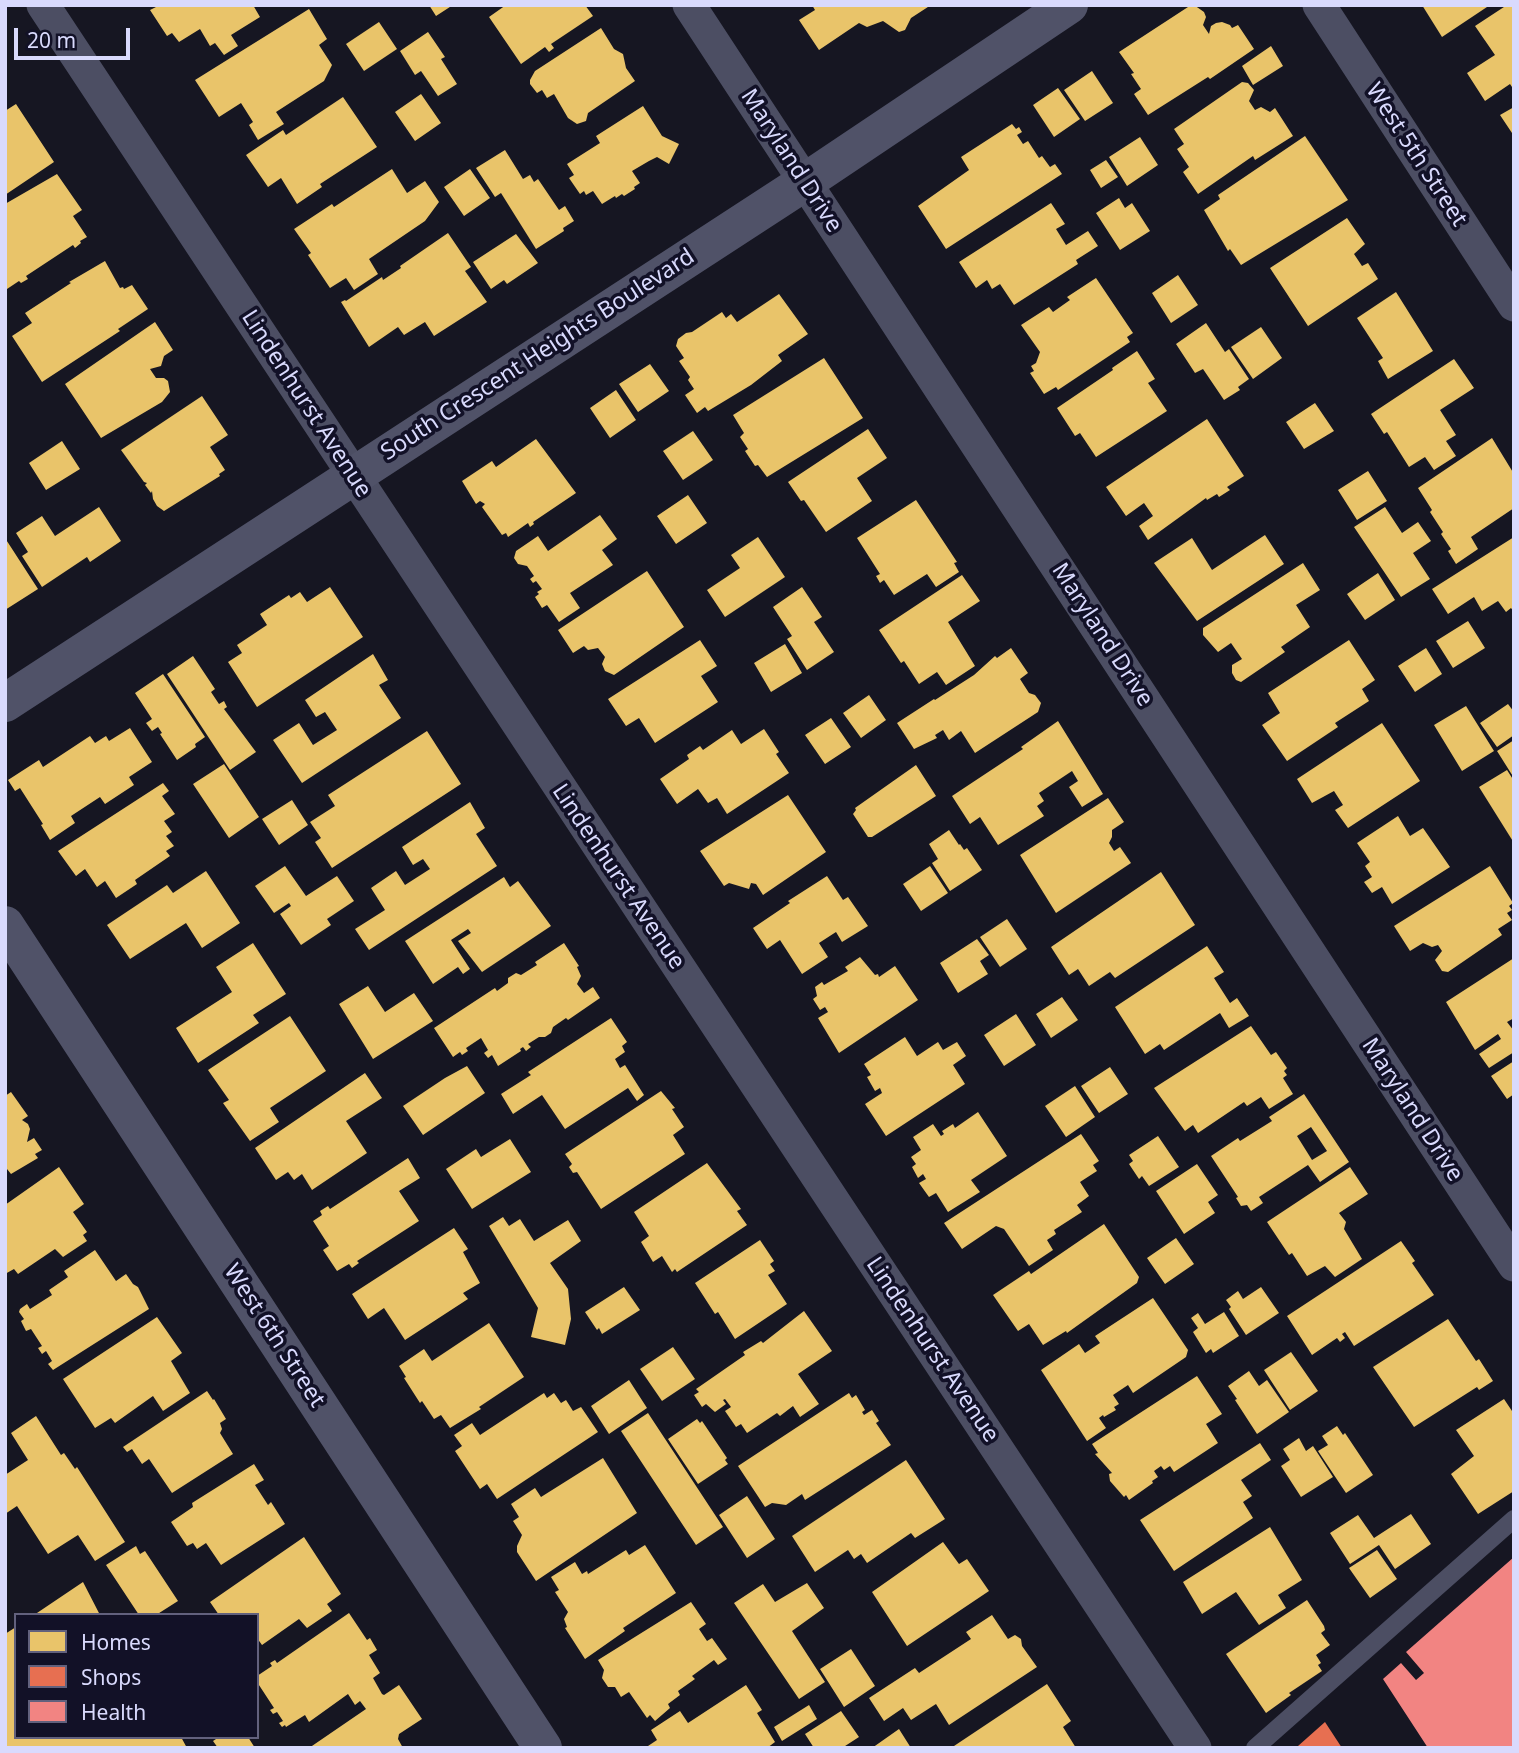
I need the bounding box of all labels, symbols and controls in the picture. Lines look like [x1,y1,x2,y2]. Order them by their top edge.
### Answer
scale bar [18,14,133,58]
text: 20 m [27,26,76,54]
street label: West 5th Street [1359,78,1473,232]
street label: Maryland Drive [734,84,848,238]
street label: South Crescent Heights Boulevard [376,243,700,467]
street label: Lindenhurst Avenue [235,305,377,503]
street label: Maryland Drive [1045,558,1159,712]
street label: Lindenhurst Avenue [546,779,690,975]
street label: Maryland Drive [1355,1033,1469,1187]
street label: Lindenhurst Avenue [860,1252,1004,1448]
street label: West 6th Street [217,1259,331,1413]
legend [14,1613,259,1739]
text: Homes [81,1628,151,1656]
text: Shops [81,1663,141,1691]
text: Health [81,1698,146,1726]

